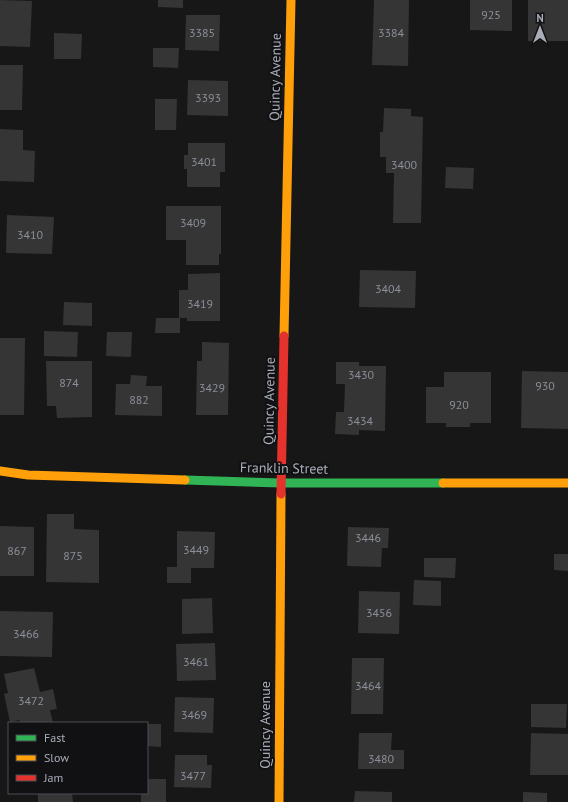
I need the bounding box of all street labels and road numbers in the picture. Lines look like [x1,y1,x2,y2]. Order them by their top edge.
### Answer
street label: Quincy Avenue [265,33,285,121]
street label: Quincy Avenue [259,357,279,445]
street label: Franklin Street [240,458,329,478]
street label: Quincy Avenue [256,681,274,769]

